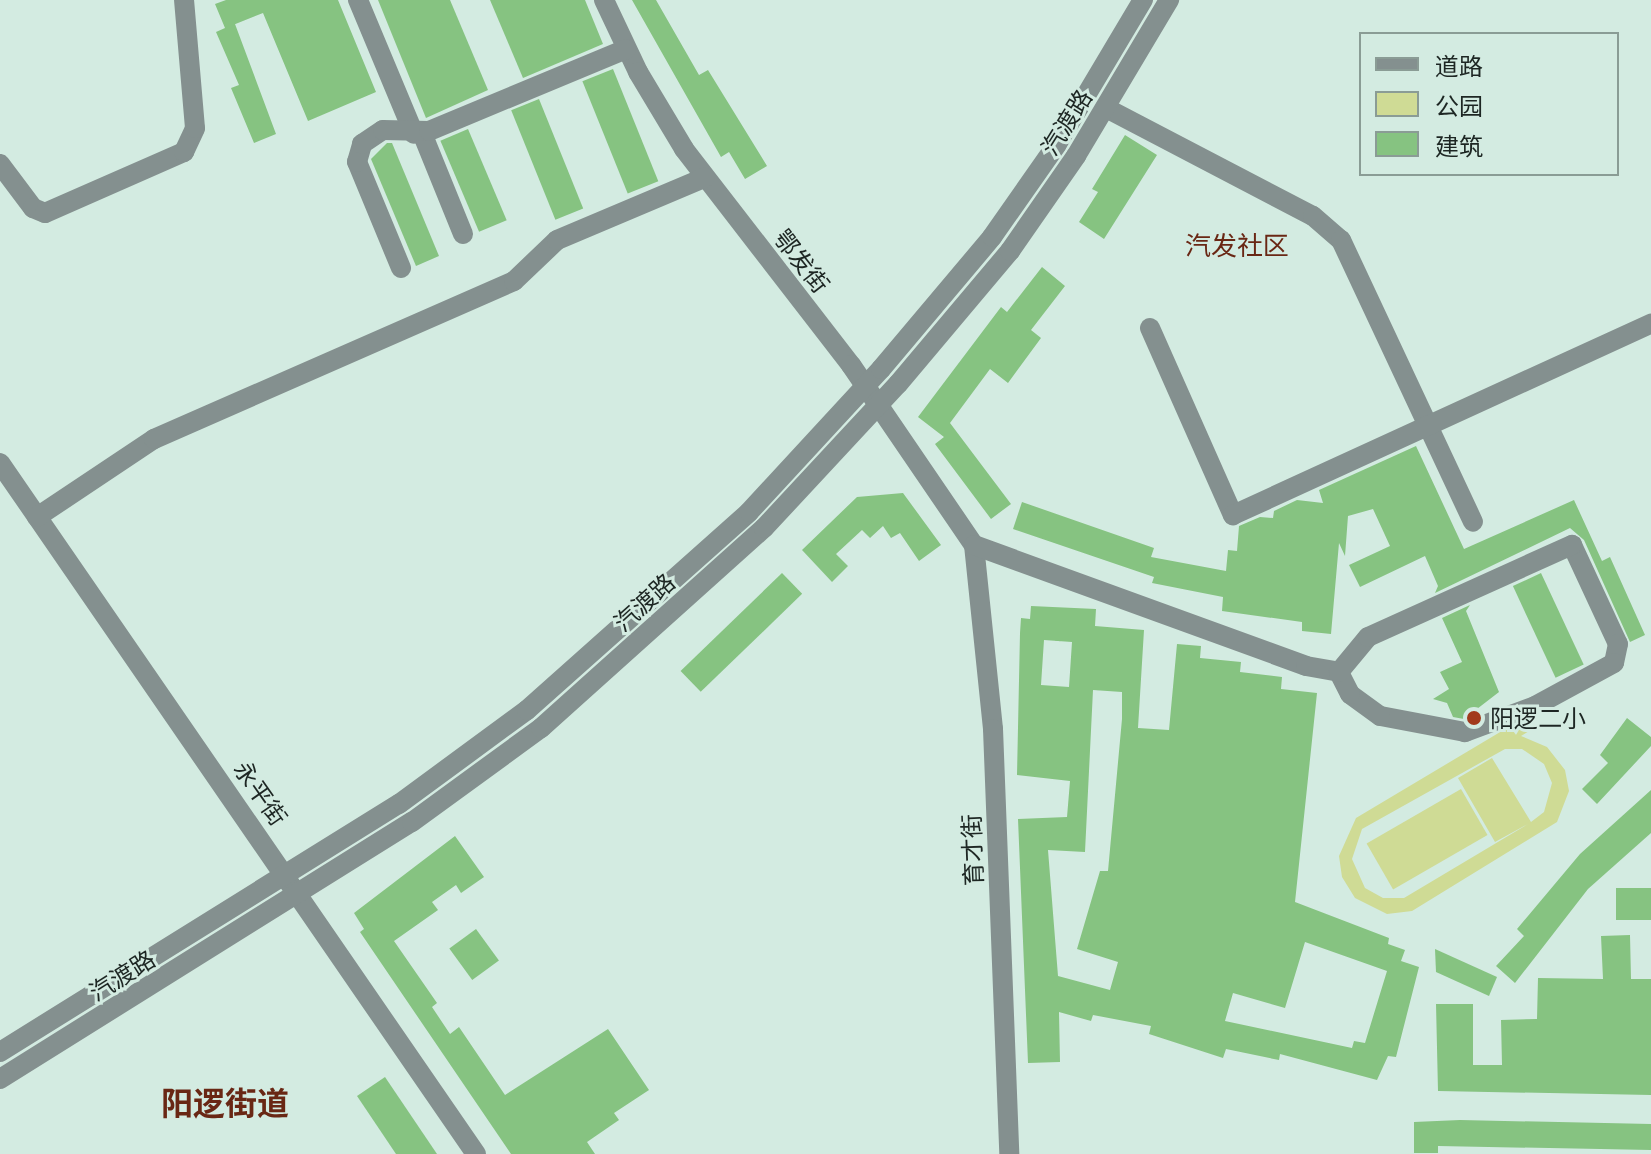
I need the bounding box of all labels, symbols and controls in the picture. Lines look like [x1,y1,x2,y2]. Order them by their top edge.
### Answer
legend [1359,32,1619,176]
text: 道路 [1435,51,1483,80]
street label: 汽渡路 [1035,84,1097,160]
text: 公园 [1435,91,1483,120]
text: 建筑 [1435,131,1483,160]
street label: 鄂发街 [768,224,836,298]
district label: 汽发社区 [1185,229,1289,261]
street label: 汽渡路 [608,567,680,637]
place label: 阳逻二小 [1490,704,1586,732]
marker: 阳逻二小 [1465,709,1483,727]
street label: 永平街 [229,755,293,831]
street label: 育才街 [956,814,988,886]
street label: 汽渡路 [84,944,160,1006]
district label: 阳逻街道 [161,1083,289,1121]

